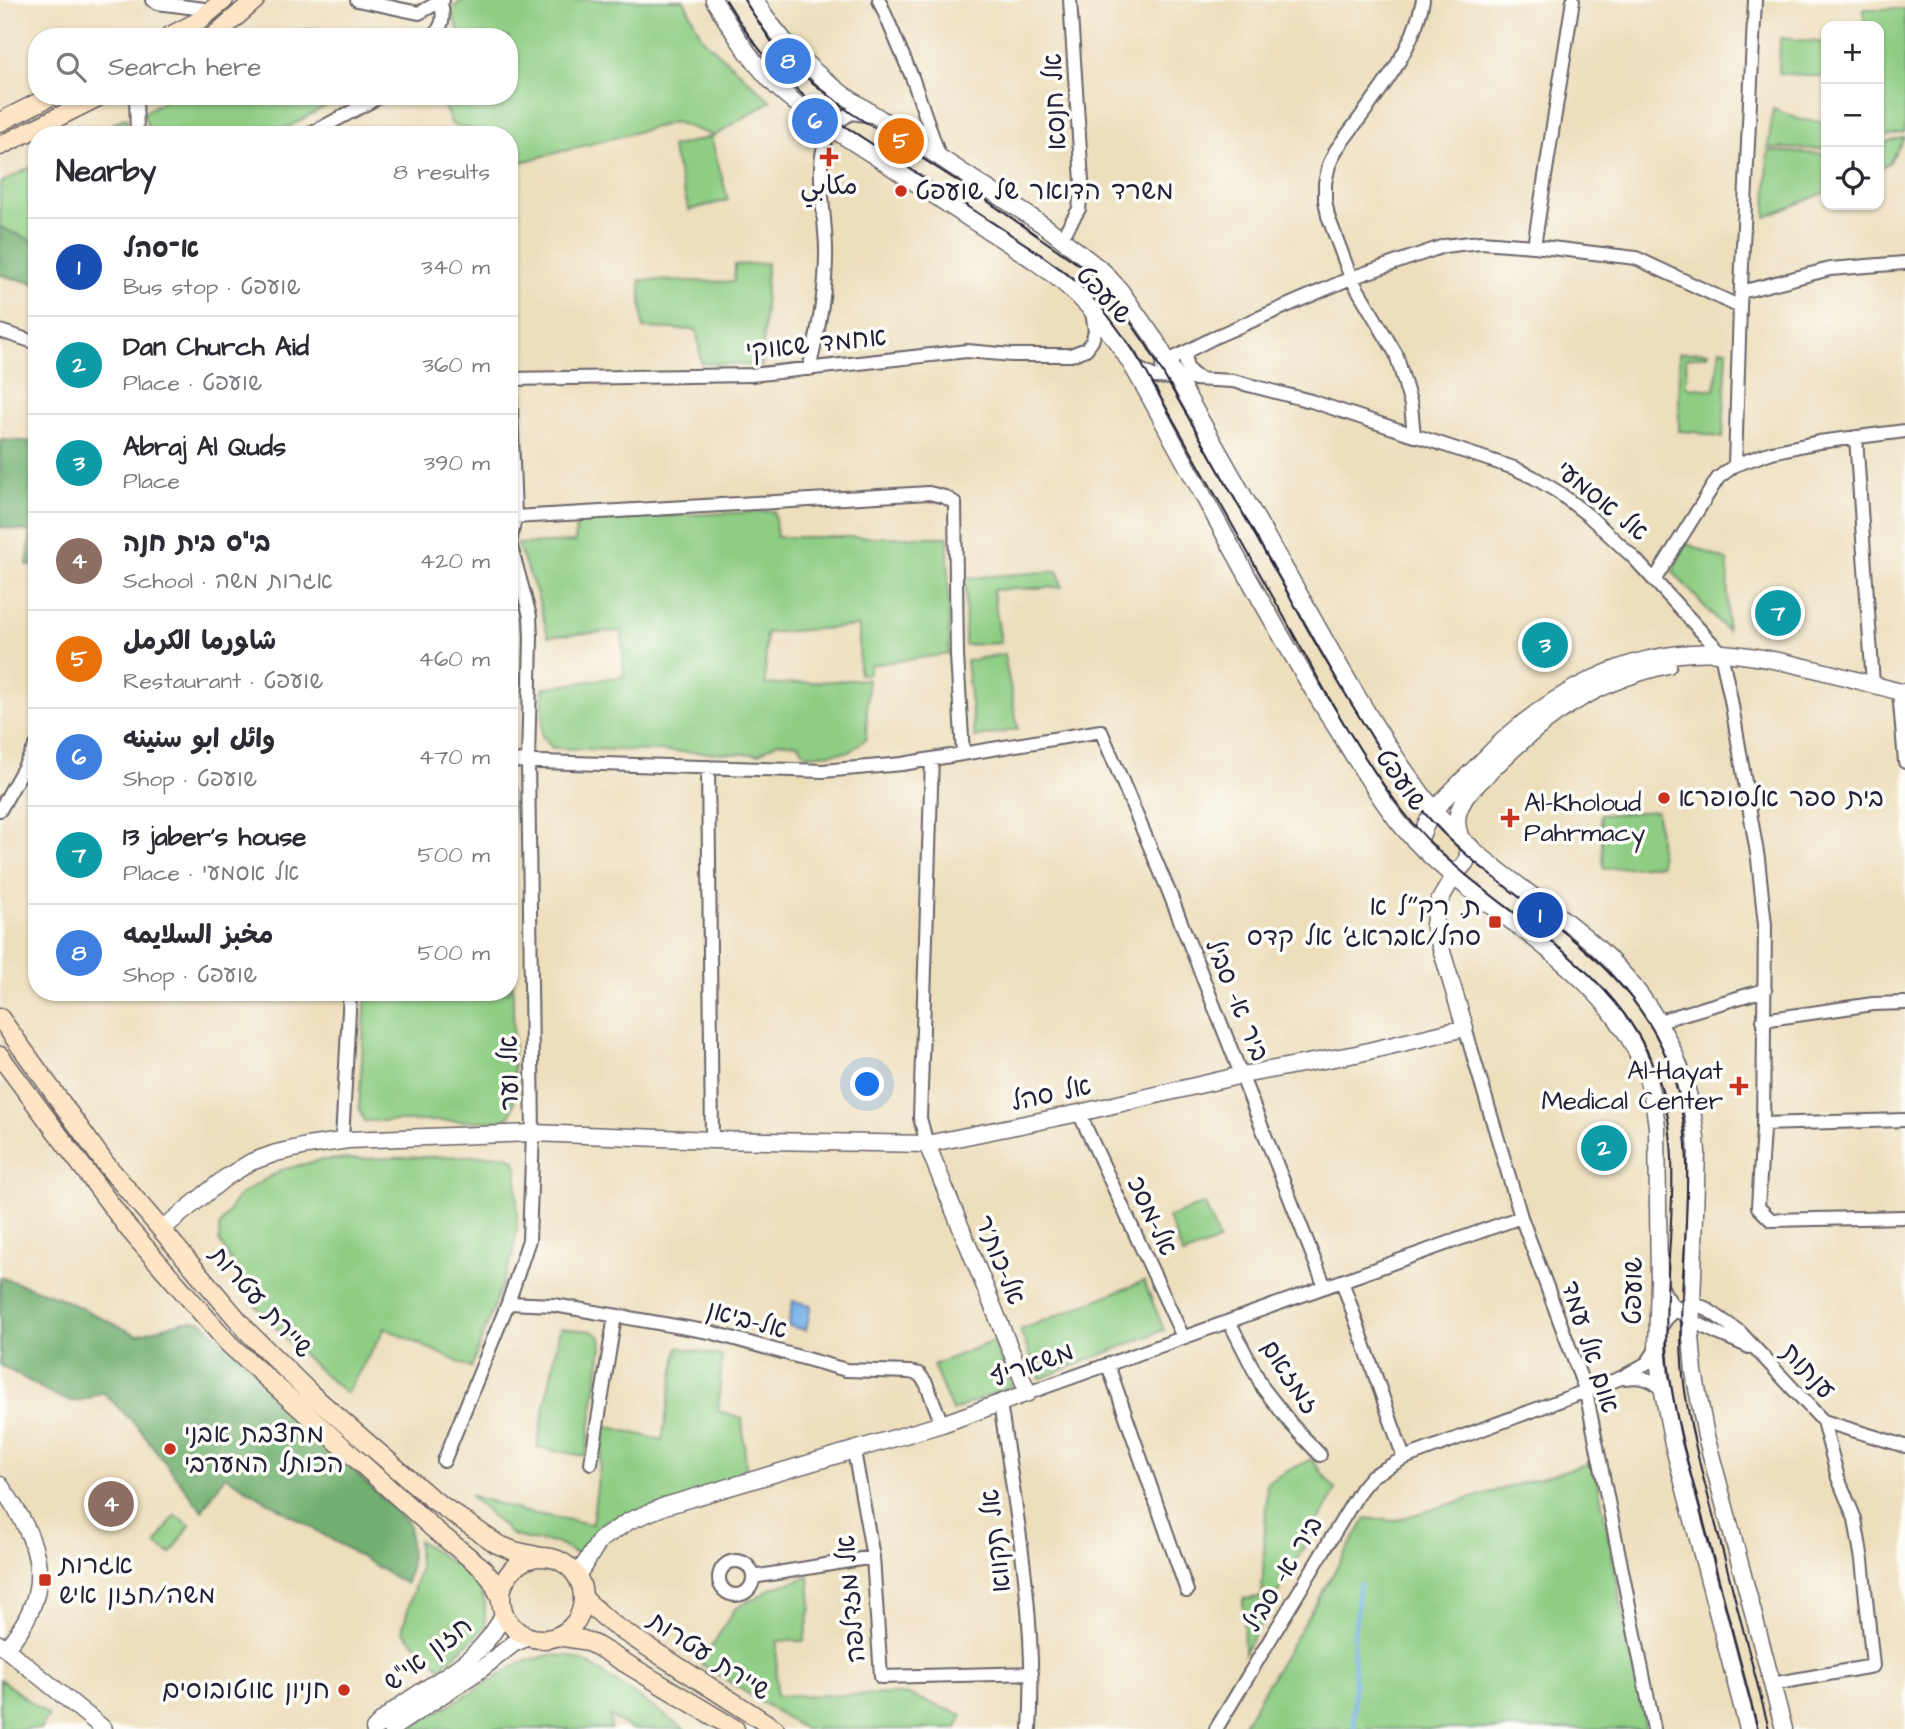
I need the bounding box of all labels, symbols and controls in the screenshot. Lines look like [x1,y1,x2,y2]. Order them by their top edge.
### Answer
map controls [1821,21,1884,210]
button: + [1821,21,1884,84]
search box [28,28,518,105]
pin: 8 [765,35,811,87]
icon: search [52,48,90,86]
text: Search here [108,49,261,85]
street label: אל חנסא [1034,53,1076,151]
button: − [1821,84,1884,147]
pin: 6 [792,95,838,147]
pin: 5 [878,115,924,167]
marker: مكابي [819,147,839,167]
button: locate [1821,147,1884,210]
text: Nearby [56,151,156,193]
text: 8 results [393,156,490,188]
place label: مكابي [800,168,858,208]
place label: משרד הדואר של שועפט [915,173,1174,209]
marker: משרד הדואר של שועפט [893,183,909,199]
text: א־סהל [123,231,199,267]
text: 1 [78,251,80,283]
text: 340 m [421,251,490,283]
street label: שועפט [1068,258,1141,332]
text: Bus stop · שועפט [123,271,301,303]
street label: אחמד שאוקי [744,319,888,369]
text: Dan Church Aid [123,329,309,365]
text: 2 [72,349,86,381]
text: 360 m [422,349,490,381]
text: Place · שועפט [123,367,262,399]
text: Abraj Al Quds [123,429,286,465]
text: 3 [73,447,85,479]
text: 390 m [424,447,490,479]
street label: אל אסמעי [1548,452,1656,550]
text: Place [123,465,180,497]
text: בי"ס בית חנה [123,525,271,561]
text: 4 [71,545,87,577]
text: 420 m [420,545,490,577]
text: School · אגרות משה [123,565,333,597]
pin: 7 [1755,587,1801,639]
pin: 3 [1522,619,1568,671]
text: شاورما الكرمل [123,623,276,659]
text: 5 [71,643,87,675]
text: 460 m [418,643,490,675]
text: Restaurant · שועפט [123,665,323,697]
text: وائل ابو سنينه [123,721,275,757]
text: 6 [72,741,86,773]
text: 470 m [419,741,490,773]
street label: שועפט [1367,742,1435,818]
text: Shop · שועפט [123,763,257,795]
place label: בית ספר אלסופרא [1678,780,1884,816]
place label: Al-Kholoud Pahrmacy [1524,785,1645,853]
marker: בית ספר אלסופרא [1656,790,1672,806]
marker: Al-Kholoud Pahrmacy [1502,810,1518,826]
text: 13 jaber's house [123,819,306,855]
text: 7 [72,839,86,871]
text: 500 m [418,839,490,871]
text: Place · אל אסמעי [123,857,299,889]
place label: ת. רק״ל א סהל/אבראג׳ אל קדס [1247,889,1481,955]
pin: 1 [1517,889,1563,941]
marker: ת. רק״ל א סהל/אבראג׳ אל קדס [1487,914,1503,930]
text: مخبز السلايمه [123,917,273,953]
street label: ביר א- סביל [1196,933,1278,1067]
text: 8 [72,937,86,969]
text: 500 m [418,937,490,969]
text: Shop · שועפט [123,959,257,991]
street label: אל וער [490,1035,528,1111]
place label: Al-Hayat Medical Center [1542,1053,1723,1119]
your location [850,1067,884,1101]
street label: אל סהל [1007,1068,1095,1120]
marker: Al-Hayat Medical Center [1729,1076,1749,1096]
pin: 2 [1581,1122,1627,1174]
street label: אל-מסכ [1118,1170,1186,1262]
street label: אל-כות'ר [966,1210,1034,1310]
street label: שיירת עטרות [200,1237,321,1366]
street label: שועפט [1614,1256,1652,1326]
street label: אום אל עמד [1552,1276,1628,1418]
street label: אל-ביאן [703,1292,791,1348]
street label: זמזאם [1252,1332,1328,1422]
street label: משאריף [985,1333,1079,1397]
street label: ענתות [1773,1335,1843,1407]
place label: מחצבת אבני הכותל המערבי [184,1416,344,1482]
marker: מחצבת אבני הכותל המערבי [162,1441,178,1457]
pin: 4 [88,1478,134,1530]
street label: אל תקווא [972,1487,1020,1595]
street label: ביר א- סביל [1234,1509,1332,1639]
street label: אל מזדלפה [827,1534,875,1664]
place label: אגרות משה/חזון איש [57,1547,215,1613]
marker: אגרות משה/חזון איש [37,1572,53,1588]
street label: שיירת עטרות [639,1602,777,1709]
street label: חזון אי"ש [376,1608,480,1700]
place label: חניון אוטובוסים [162,1672,330,1708]
marker: חניון אוטובוסים [336,1682,352,1698]

